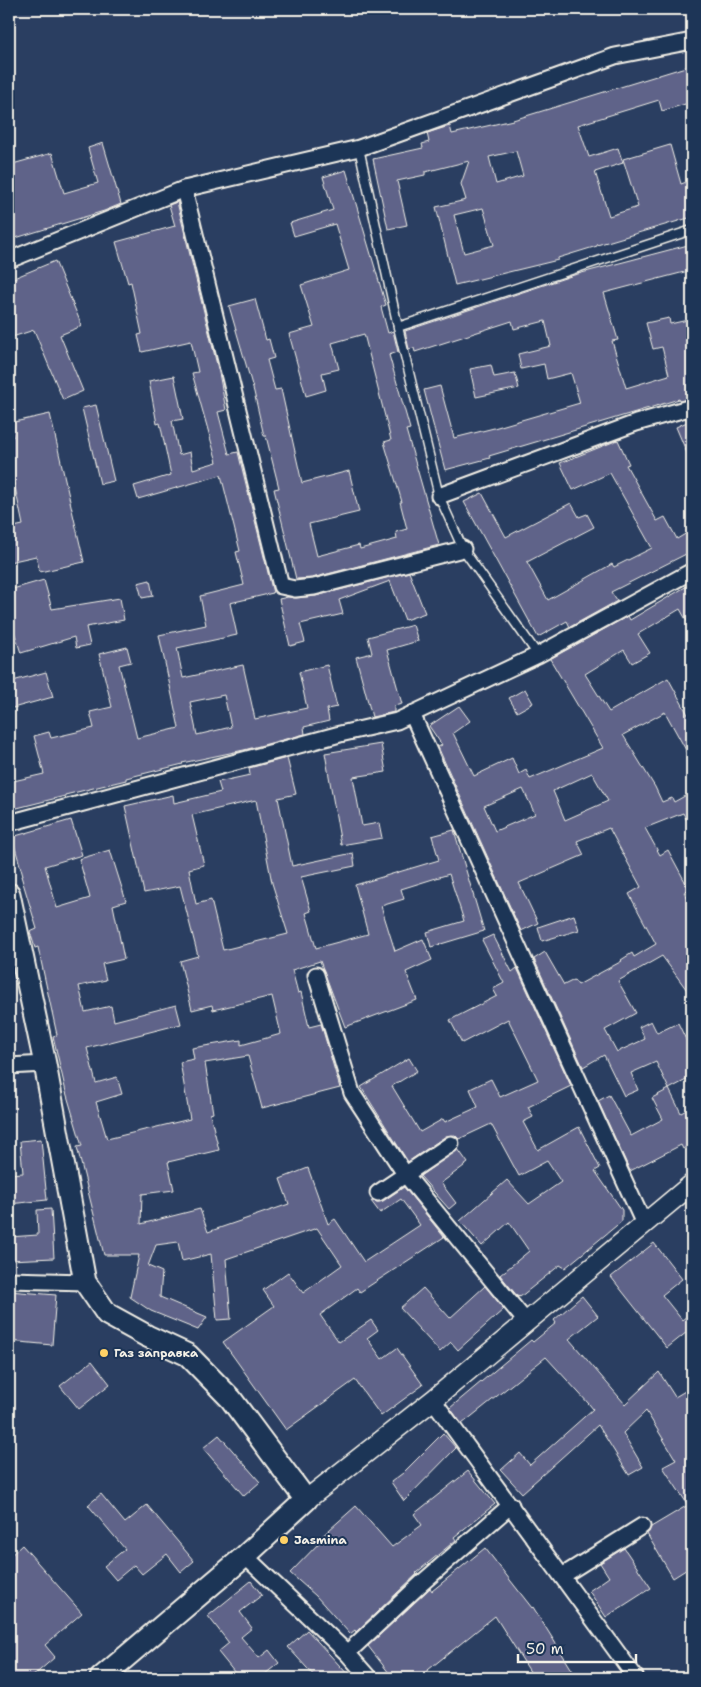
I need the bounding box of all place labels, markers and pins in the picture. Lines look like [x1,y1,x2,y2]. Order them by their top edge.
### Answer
place label: Газ заправка [114,1345,199,1361]
marker: Газ заправка [98,1347,110,1359]
place label: Jasmina [294,1532,347,1548]
marker: Jasmina [278,1534,290,1546]

